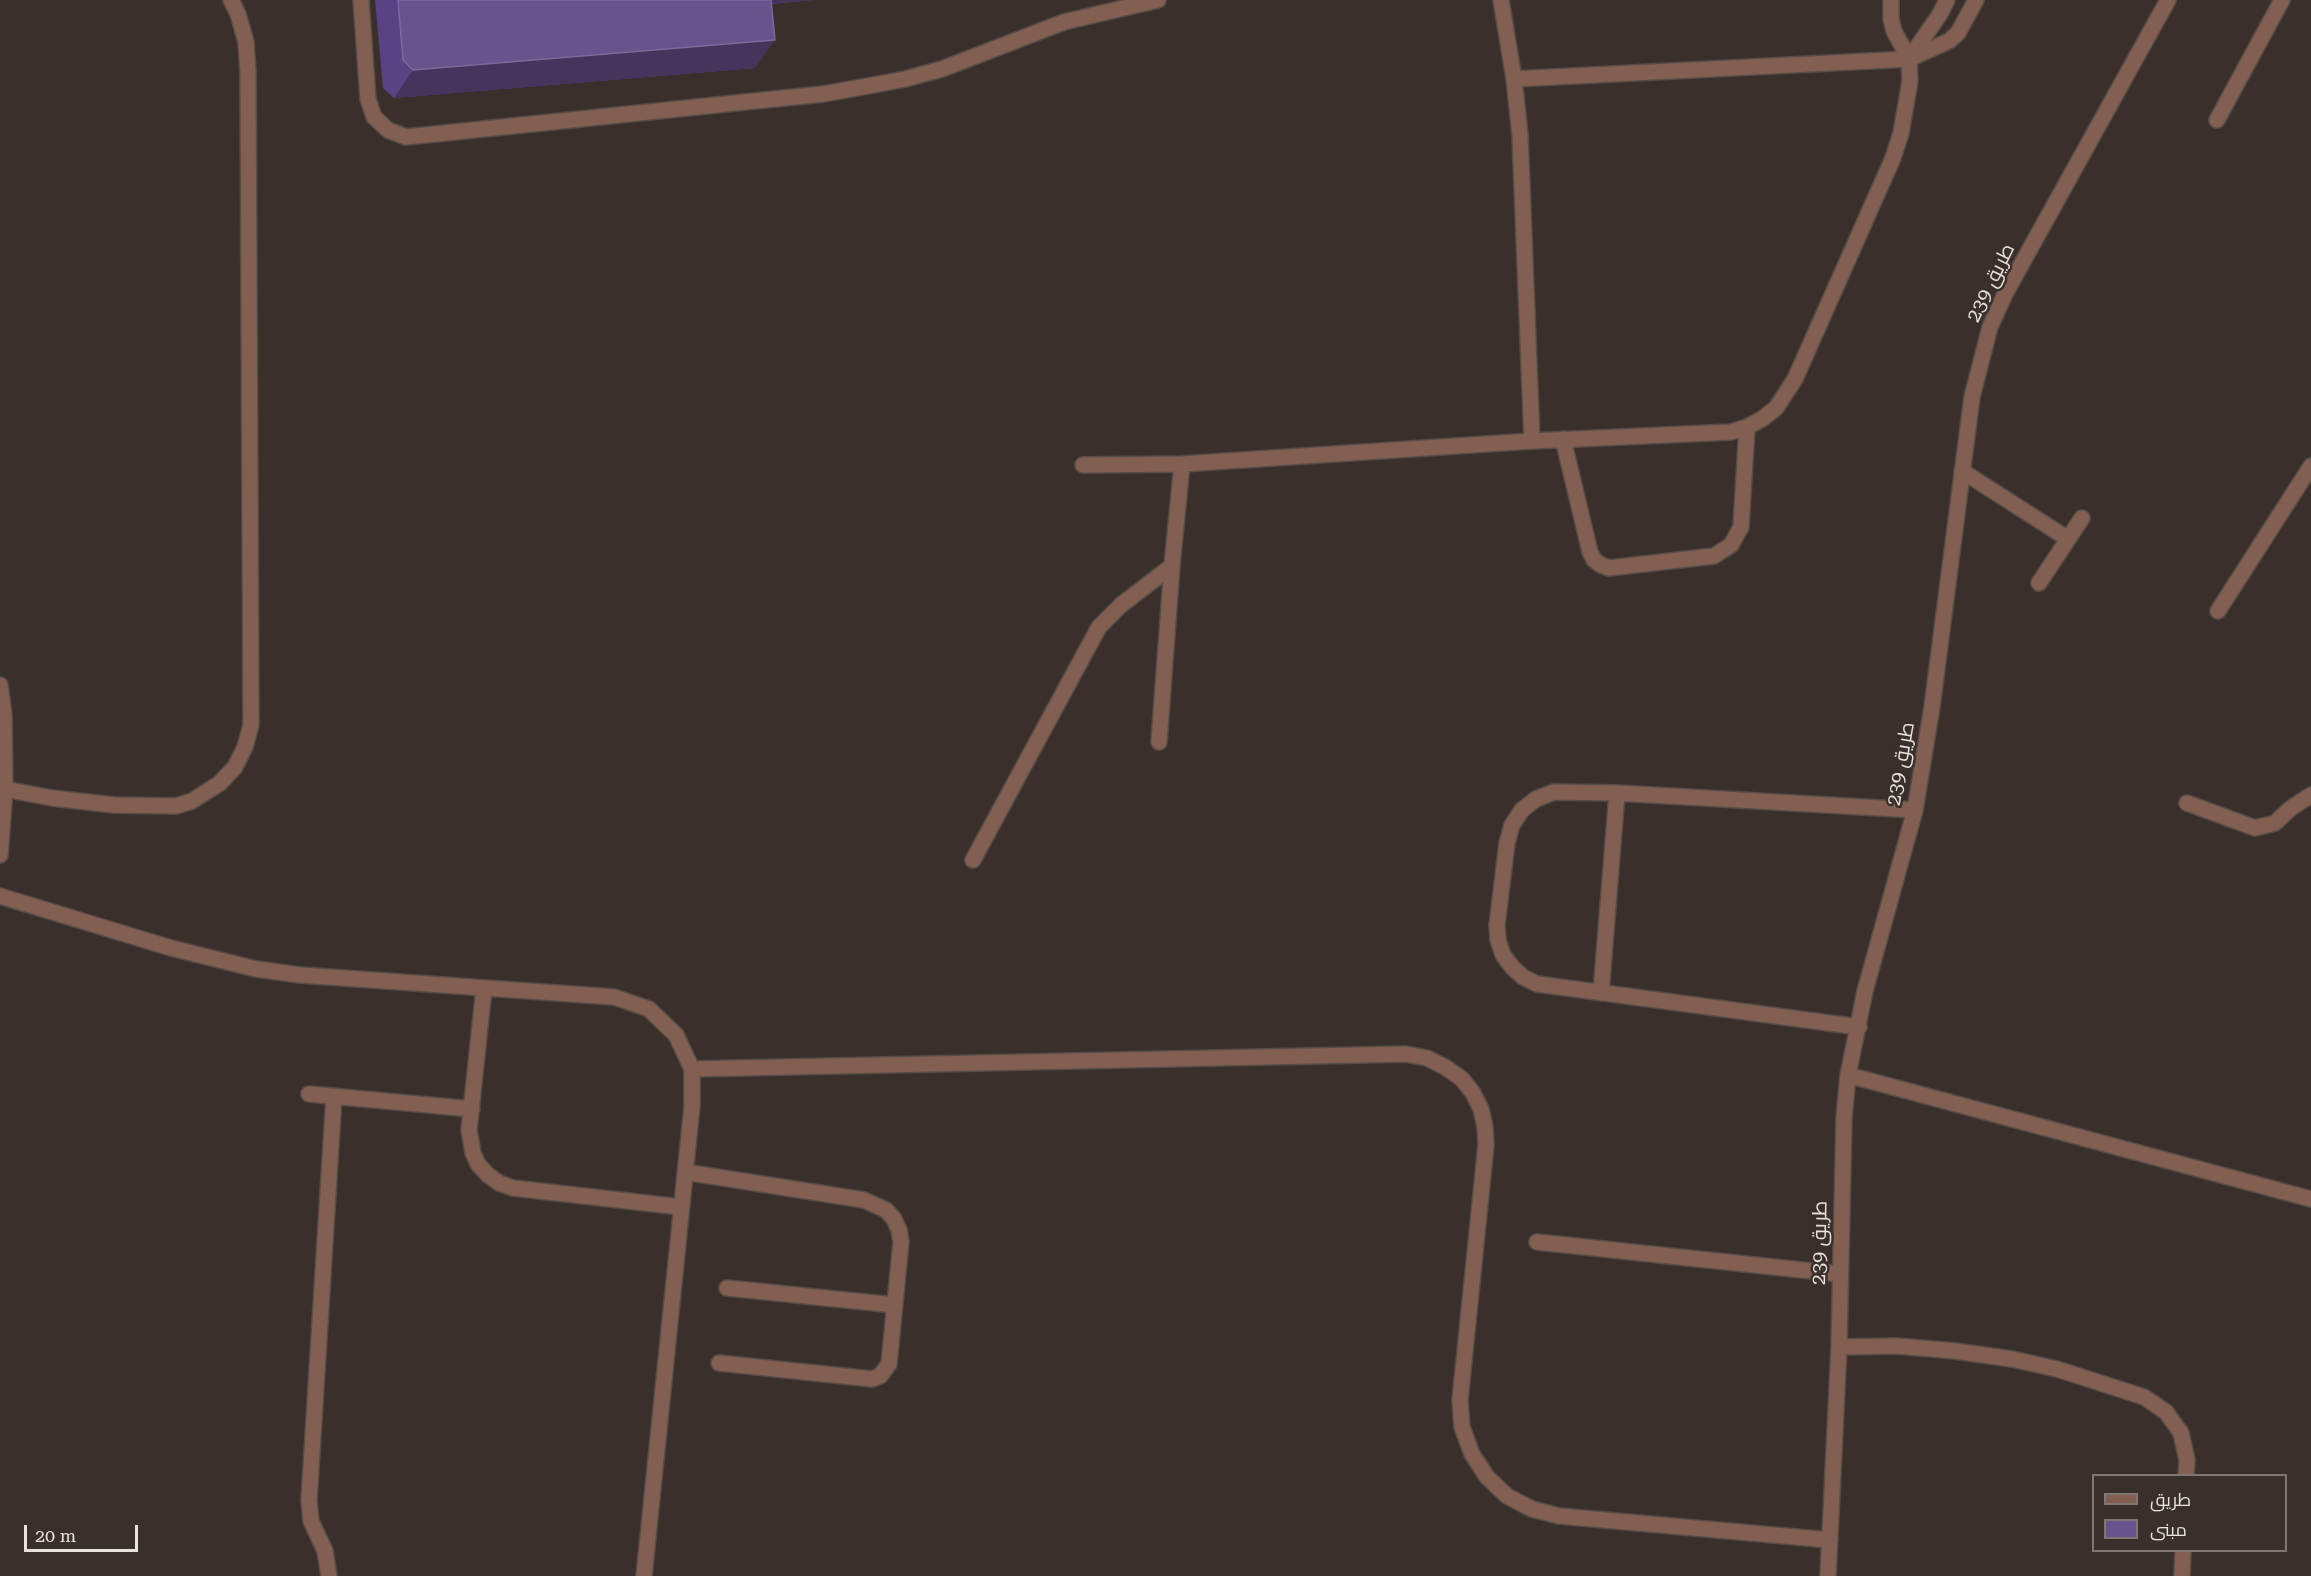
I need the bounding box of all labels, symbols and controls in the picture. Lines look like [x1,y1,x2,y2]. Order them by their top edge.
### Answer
street label: طريق 239 [1962,240,2020,326]
street label: طريق 239 [1882,720,1920,808]
street label: طريق 239 [1807,1201,1833,1285]
legend [2092,1474,2287,1552]
text: طريق [2150,1489,2191,1510]
scale bar [27,1513,141,1551]
text: مبنى [2150,1519,2187,1540]
text: 20 m [35,1525,76,1546]

